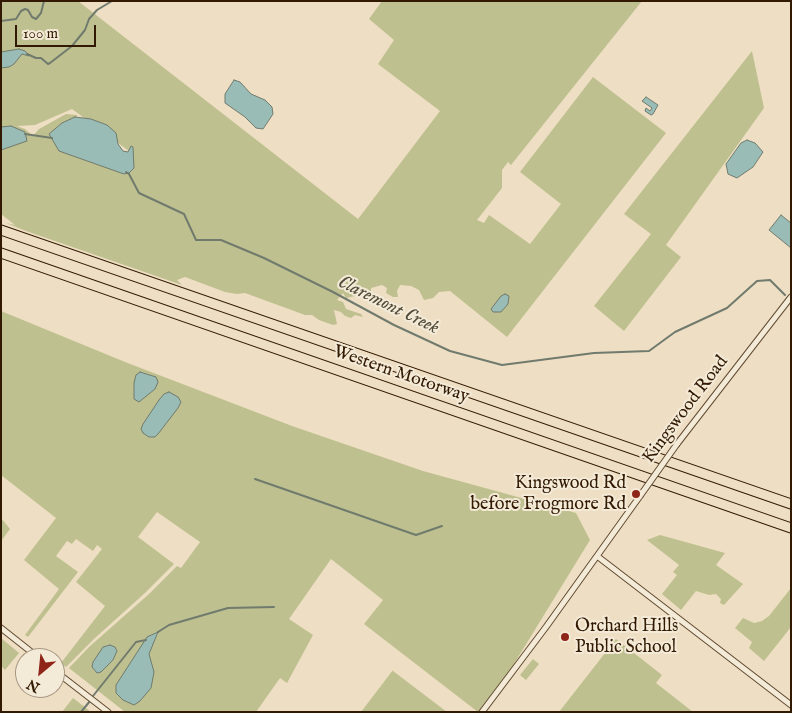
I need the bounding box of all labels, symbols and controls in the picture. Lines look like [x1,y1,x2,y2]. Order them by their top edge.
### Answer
scale bar [18,15,99,47]
text: 100 m [23,24,58,43]
water label: Claremont Creek [334,272,442,340]
street label: Western Motorway [330,342,472,408]
street label: Kingswood Road [639,352,733,468]
place label: Kingswood Rd before Frogmore Rd [470,473,626,516]
marker: Kingswood Rd before Frogmore Rd [630,488,642,500]
place label: Orchard Hills Public School [575,616,678,659]
marker: Orchard Hills Public School [559,631,571,643]
north arrow [15,648,65,698]
text: N [24,675,43,696]

